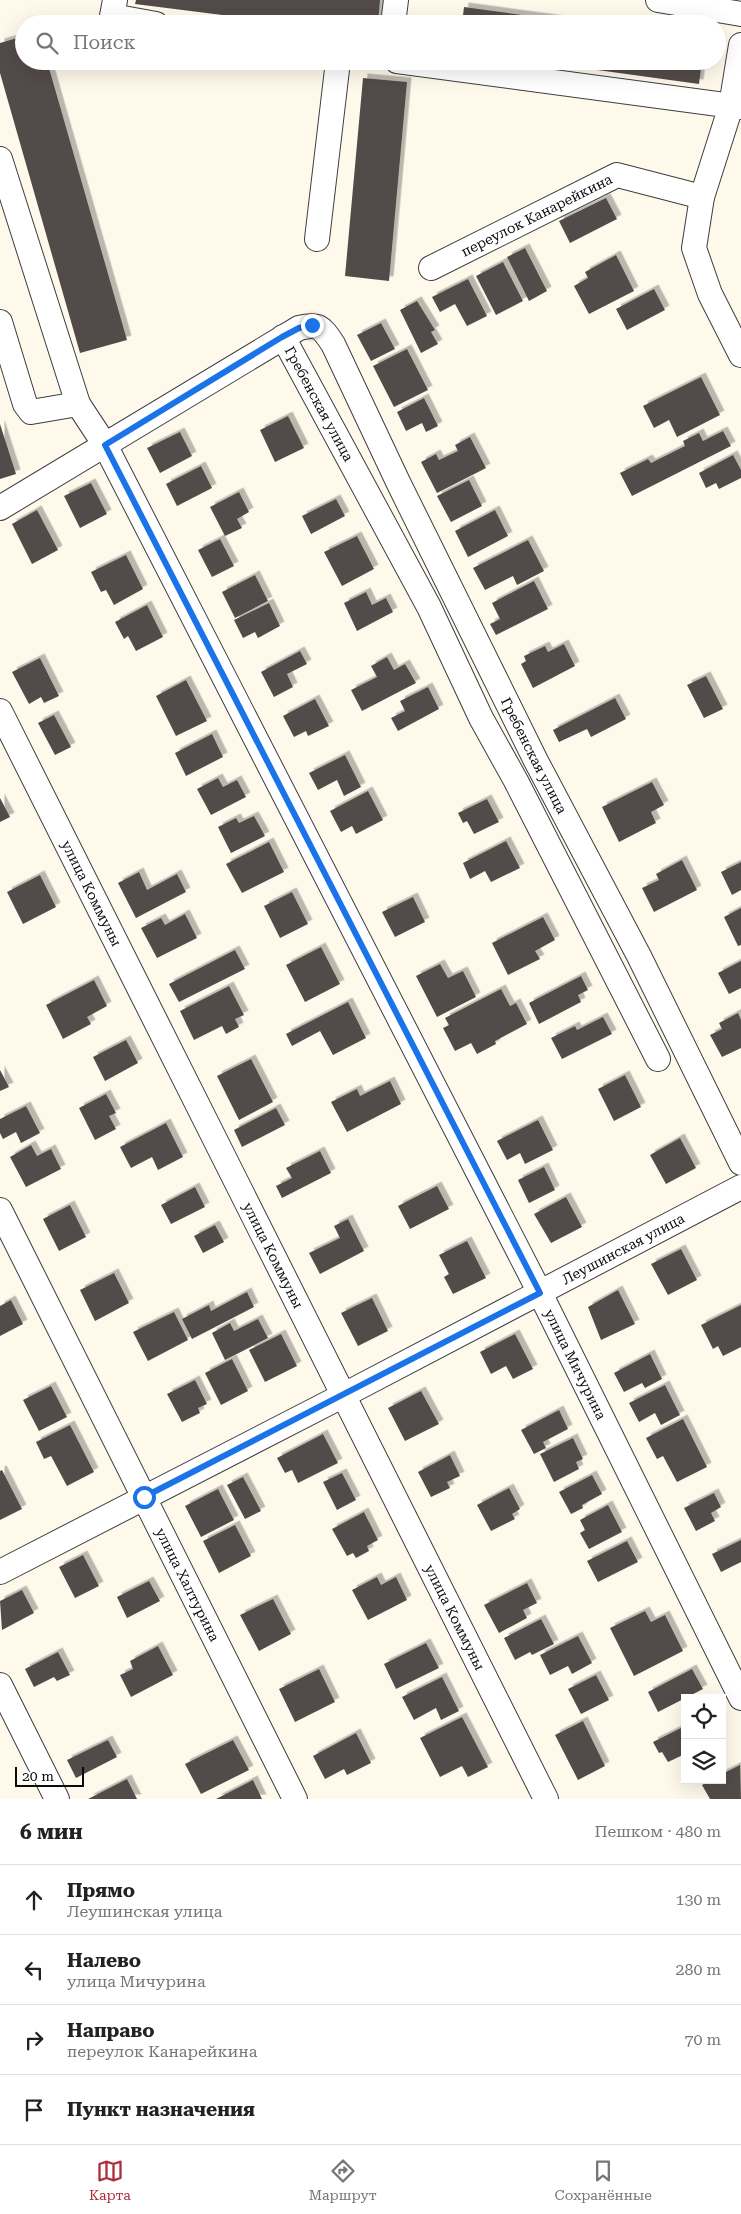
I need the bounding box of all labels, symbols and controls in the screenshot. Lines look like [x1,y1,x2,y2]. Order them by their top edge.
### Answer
search box [15,15,726,70]
icon: search [33,29,61,57]
text: Поиск [73,31,136,54]
street label: переулок Канарейкина [458,171,615,260]
route end [301,314,324,337]
street label: Гребенская улица [282,344,357,464]
street label: Гребенская улица [498,695,571,817]
street label: улица Коммуны [58,838,125,949]
street label: улица Коммуны [240,1200,306,1311]
street label: Леушинская улица [559,1210,688,1287]
street label: улица Мичурина [541,1306,610,1423]
route start [133,1486,156,1509]
street label: улица Халтурина [153,1525,223,1644]
street label: улица Коммуны [422,1562,488,1673]
map controls [681,1694,726,1784]
button: locate [681,1694,726,1739]
button: layers [681,1739,726,1784]
scale bar [15,1764,84,1787]
text: 20 m [22,1768,54,1784]
text: 6 мин [20,1820,83,1844]
text: Пешком · 480 m [594,1822,721,1841]
text: Прямо [67,1879,135,1902]
icon: ahead [20,1886,48,1914]
text: 130 m [675,1890,721,1909]
text: Леушинская улица [67,1902,223,1921]
text: Налево [67,1949,141,1972]
icon: left [20,1956,48,1984]
text: 280 m [675,1960,721,1979]
text: улица Мичурина [67,1972,206,1991]
text: Направо [67,2019,154,2042]
icon: right [20,2026,48,2054]
text: 70 m [684,2030,721,2049]
text: переулок Канарейкина [67,2042,257,2061]
icon: arrive [20,2096,48,2124]
text: Пункт назначения [67,2098,255,2121]
tab: Карта [89,2157,131,2203]
tab: Маршрут [309,2157,377,2203]
tab: Сохранённые [555,2157,652,2203]

